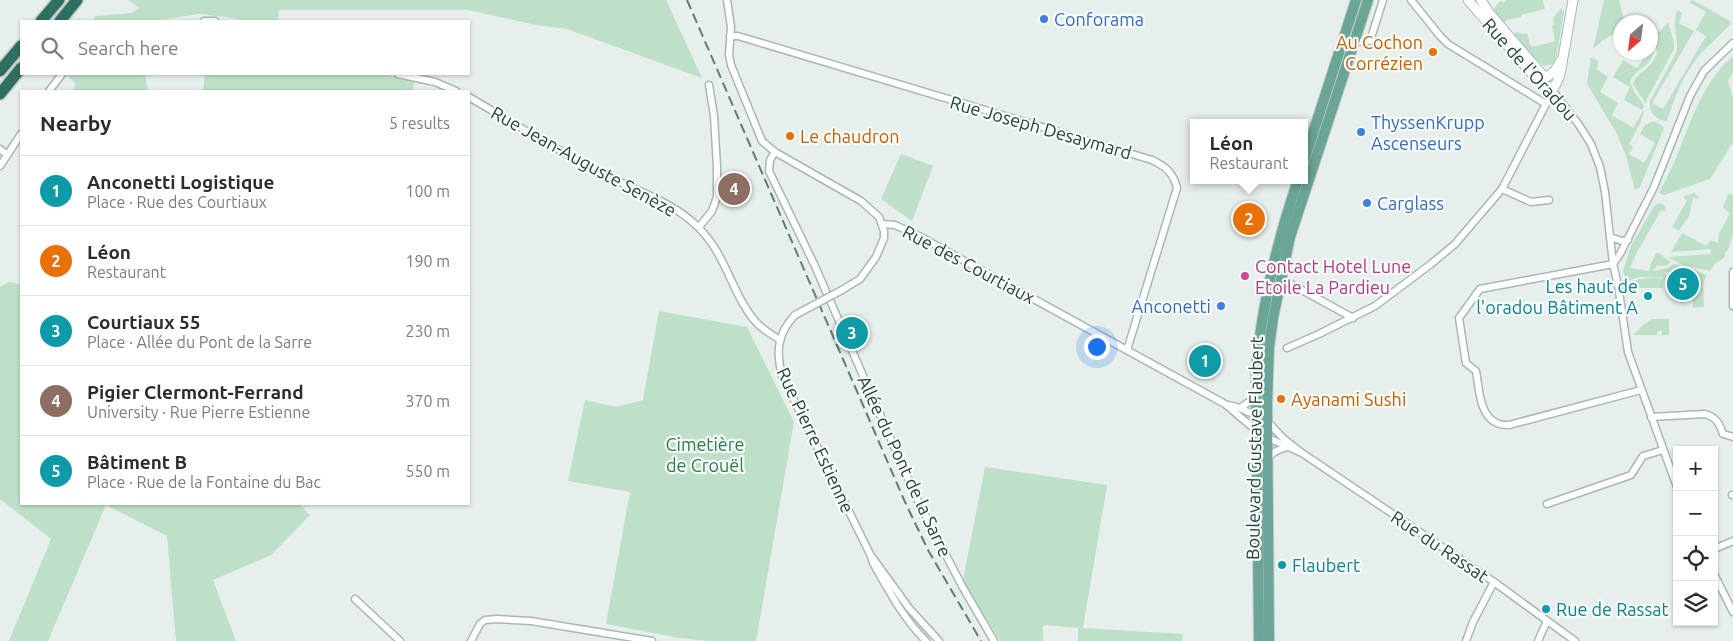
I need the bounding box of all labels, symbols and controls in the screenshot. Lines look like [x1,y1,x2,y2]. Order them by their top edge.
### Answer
place label: Conforama [1054,9,1144,29]
marker: Conforama [1038,13,1050,25]
street label: Rue de l'Oradou [1479,14,1581,124]
north arrow [1613,15,1658,60]
search box [20,20,470,75]
place label: Au Cochon Corrézien [1336,32,1423,73]
icon: search [38,34,66,62]
text: Search here [78,37,178,59]
marker: Au Cochon Corrézien [1427,46,1439,58]
street label: Rue Joseph Desaymard [948,91,1134,163]
street label: Rue Jean-Auguste Senèze [488,102,680,220]
text: Nearby [40,111,111,135]
place label: ThyssenKrupp Ascenseurs [1371,112,1485,153]
text: 5 results [389,114,450,132]
popup [1190,119,1308,184]
place label: Le chaudron [800,126,900,146]
marker: ThyssenKrupp Ascenseurs [1355,126,1367,138]
marker: Le chaudron [784,130,796,142]
text: Léon [1209,132,1253,154]
text: Restaurant [1209,154,1289,172]
pin: 4 [718,170,750,208]
text: Anconetti Logistique [87,171,274,193]
text: 1 [51,182,61,200]
text: 100 m [405,182,450,200]
text: Place · Rue des Courtiaux [87,193,267,211]
place label: Carglass [1377,193,1444,213]
marker: Carglass [1361,197,1373,209]
pin: 2 [1233,200,1265,238]
street label: Rue des Courtiaux [900,221,1038,307]
text: Léon [87,241,131,263]
text: 2 [51,252,61,270]
text: 190 m [405,252,450,270]
place label: Contact Hotel Lune Etoile La Pardieu [1255,256,1411,297]
text: Restaurant [87,263,166,281]
pin: 5 [1667,265,1699,303]
marker: Contact Hotel Lune Etoile La Pardieu [1239,270,1251,282]
place label: Les haut de l'oradou Bâtiment A [1476,276,1638,317]
marker: Les haut de l'oradou Bâtiment A [1642,290,1654,302]
place label: Anconetti [1131,296,1211,316]
marker: Anconetti [1215,300,1227,312]
text: Courtiaux 55 [87,311,200,333]
pin: 3 [836,314,868,352]
text: 3 [51,322,61,340]
text: 230 m [405,322,450,340]
text: Place · Allée du Pont de la Sarre [87,333,312,351]
your location [1084,334,1110,360]
street label: Boulevard Gustave Flaubert [1242,336,1266,560]
pin: 1 [1189,342,1221,380]
street label: Rue Pierre Estienne [774,364,858,516]
street label: Allée du Pont de la Sarre [854,372,956,560]
text: Pigier Clermont-Ferrand [87,381,304,403]
place label: Ayanami Sushi [1291,389,1406,409]
text: 4 [51,392,61,410]
text: 370 m [405,392,450,410]
marker: Ayanami Sushi [1275,393,1287,405]
text: University · Rue Pierre Estienne [87,403,310,421]
park label: Cimetière de Crouël [665,434,745,475]
map controls [1673,446,1718,626]
button: + [1673,446,1718,491]
text: Bâtiment B [87,451,187,473]
text: 5 [51,462,61,480]
text: 550 m [405,462,450,480]
text: Place · Rue de la Fontaine du Bac [87,473,321,491]
button: − [1673,491,1718,536]
street label: Rue du Rassat [1388,506,1492,586]
button: locate [1673,536,1718,581]
place label: Flaubert [1292,555,1360,575]
marker: Flaubert [1276,559,1288,571]
button: layers [1673,581,1718,626]
place label: Rue de Rassat [1556,599,1669,619]
marker: Rue de Rassat [1540,603,1552,615]

